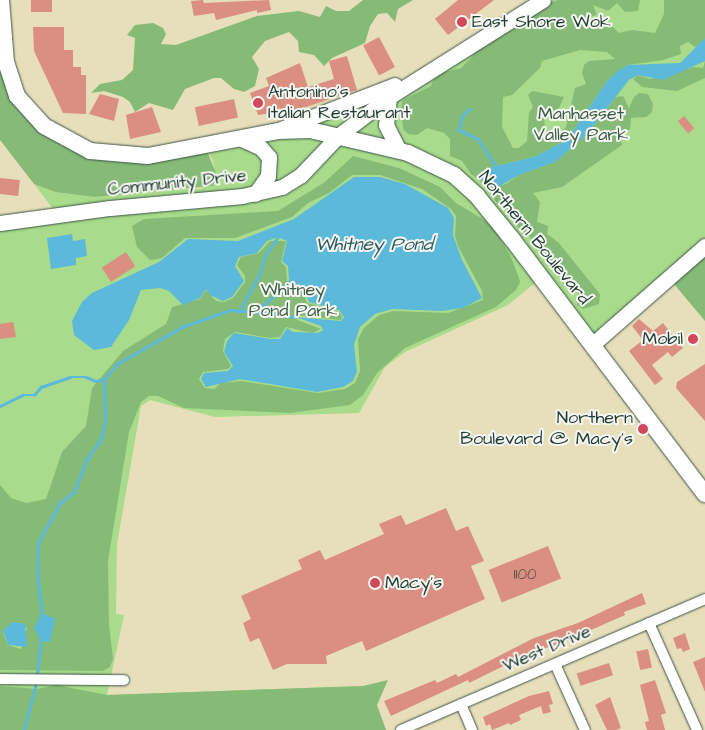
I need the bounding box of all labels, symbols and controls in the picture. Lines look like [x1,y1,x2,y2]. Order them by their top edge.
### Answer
place label: East Shore Wok [472,11,611,33]
marker: East Shore Wok [456,16,468,28]
place label: Antonino's Italian Restaurant [268,82,411,125]
marker: Antonino's Italian Restaurant [252,97,264,109]
park label: Manhasset Valley Park [534,104,628,146]
street label: Community Drive [106,165,248,201]
street label: Northern Boulevard [473,167,595,309]
water label: Whitney Pond [315,234,433,256]
park label: Whitney Pond Park [249,280,337,322]
place label: Mobil [642,328,683,350]
marker: Mobil [687,333,699,345]
place label: Northern Boulevard @ Macy's [460,408,633,450]
marker: Northern Boulevard @ Macy's [637,423,649,435]
house number: 1100 [514,566,536,584]
place label: Macy's [385,572,442,594]
marker: Macy's [369,577,381,589]
street label: West Drive [500,621,594,677]

